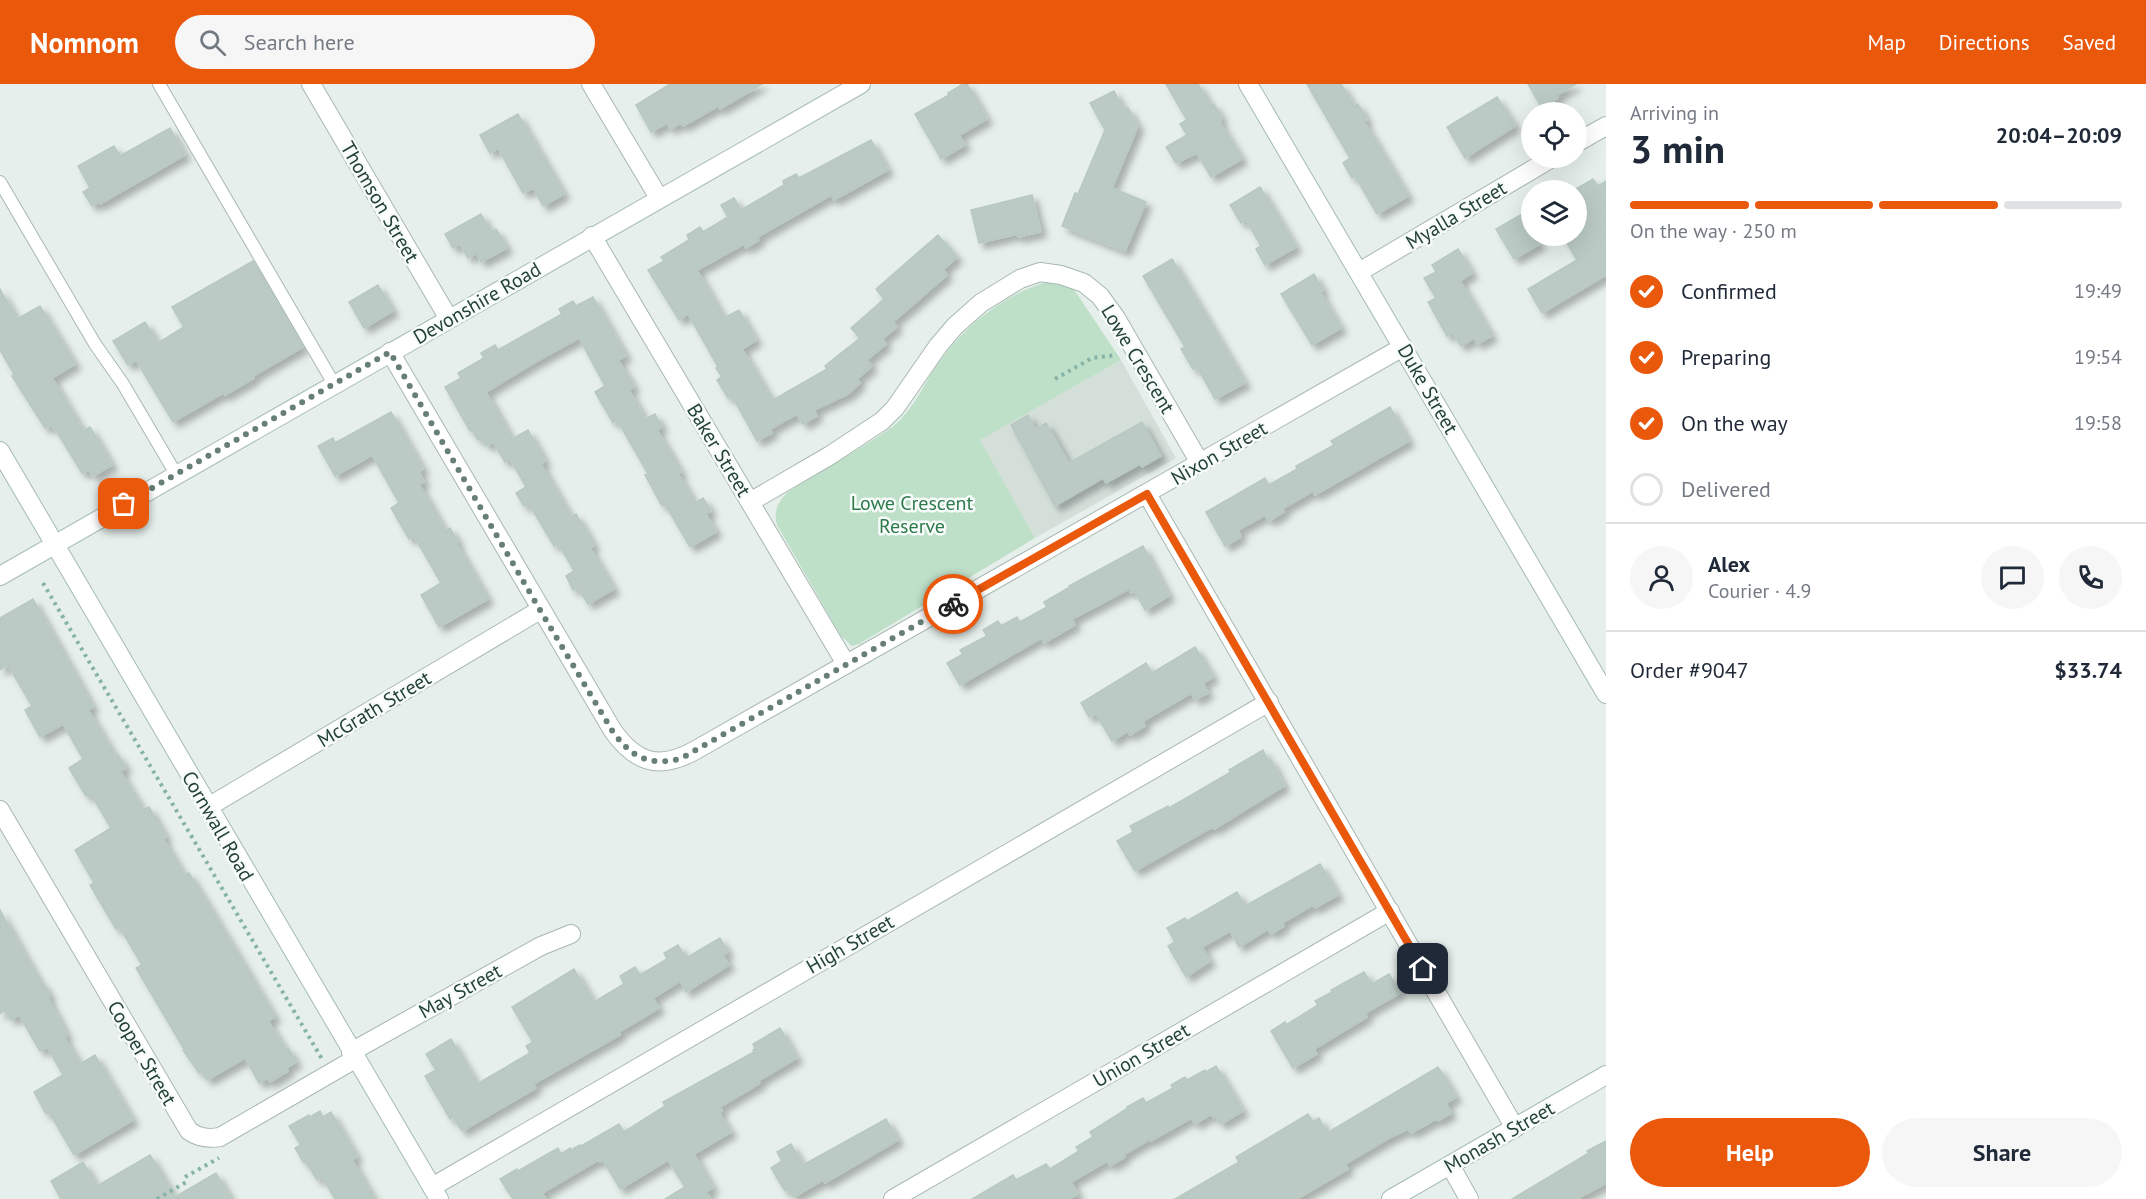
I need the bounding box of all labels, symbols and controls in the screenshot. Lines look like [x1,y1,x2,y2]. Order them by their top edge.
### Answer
search box [175,15,595,69]
text: Nomnom [30,24,139,61]
icon: search [196,26,229,59]
text: Search here [244,28,355,56]
text: Map [1867,29,1906,56]
text: Directions [1939,29,2030,56]
text: Saved [2063,29,2116,56]
text: Arriving in [1630,100,1719,126]
map controls [1521,102,1587,246]
button: locate [1521,102,1587,168]
text: 20:04–20:09 [1996,121,2122,149]
text: 3 min [1630,123,1725,174]
street label: Thomson Street [335,137,425,267]
street label: Myalla Street [1401,175,1511,255]
button: layers [1521,180,1587,246]
text: On the way · 250 m [1630,218,1797,244]
street label: Devonshire Road [408,256,546,350]
icon: check [1630,275,1663,308]
text: Confirmed [1681,277,1777,305]
text: 19:49 [2074,278,2122,304]
street label: Lowe Crescent [1095,300,1181,418]
street label: Duke Street [1392,339,1464,439]
icon: check [1630,341,1663,374]
text: Preparing [1681,343,1771,371]
text: 19:54 [2074,344,2122,370]
street label: Baker Street [681,399,757,502]
icon: check [1630,407,1663,440]
text: On the way [1681,409,1788,437]
text: 19:58 [2074,410,2122,436]
street label: Nixon Street [1166,415,1272,491]
text: Delivered [1681,475,1771,503]
pin [98,478,149,529]
icon: bag [107,487,140,520]
park label: Lowe Crescent Reserve [851,490,973,539]
button: person [1630,546,1693,609]
button: chat [1981,546,2044,609]
button: phone [2059,546,2122,609]
text: Alex [1708,550,1750,578]
courier [923,574,983,634]
text: Courier · 4.9 [1708,578,1811,604]
icon: bike [937,588,970,621]
text: Order #9047 [1630,656,1749,684]
text: $33.74 [2054,656,2122,684]
street label: McGrath Street [312,665,436,753]
street label: Cornwall Road [176,766,260,886]
street label: High Street [802,908,899,979]
pin [1397,943,1448,994]
icon: home [1406,952,1439,985]
street label: May Street [414,958,506,1024]
street label: Cooper Street [102,996,182,1110]
street label: Union Street [1088,1017,1194,1093]
street label: Monash Street [1439,1095,1559,1179]
button: Help [1630,1118,1870,1187]
button: Share [1882,1118,2122,1187]

